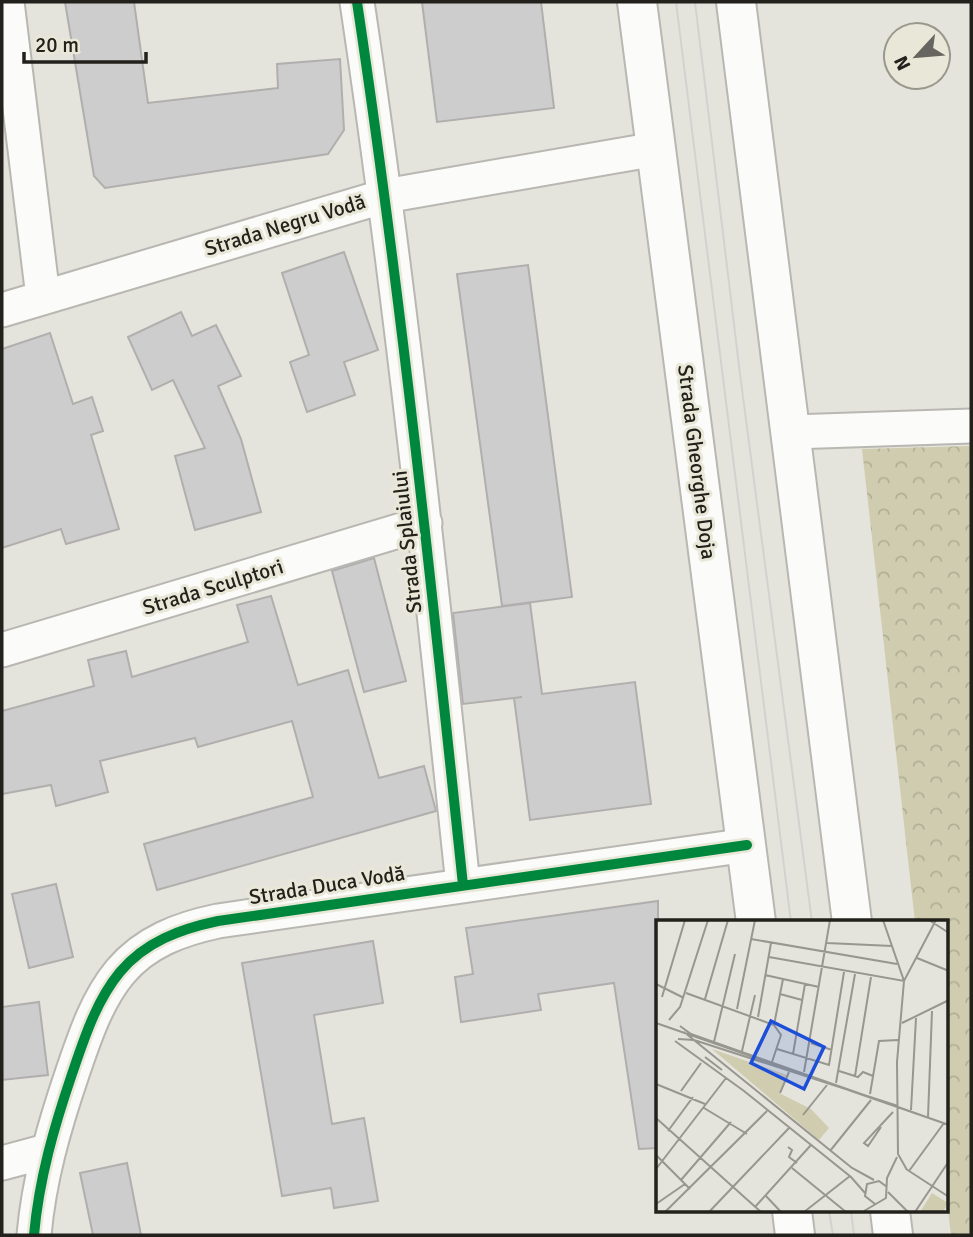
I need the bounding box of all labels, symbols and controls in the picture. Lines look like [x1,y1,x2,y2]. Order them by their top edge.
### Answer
scale bar [24,21,147,65]
north arrow [882,21,952,91]
text: 20 m [35,32,79,58]
text: N [889,52,916,74]
street label: Strada Negru Vodă [201,188,369,262]
street label: Strada Gheorghe Doja [672,363,722,561]
street label: Strada Splaiului [387,469,427,615]
street label: Strada Sculptori [140,553,286,621]
street label: Strada Duca Vodă [247,860,407,910]
inset map [656,920,948,1212]

